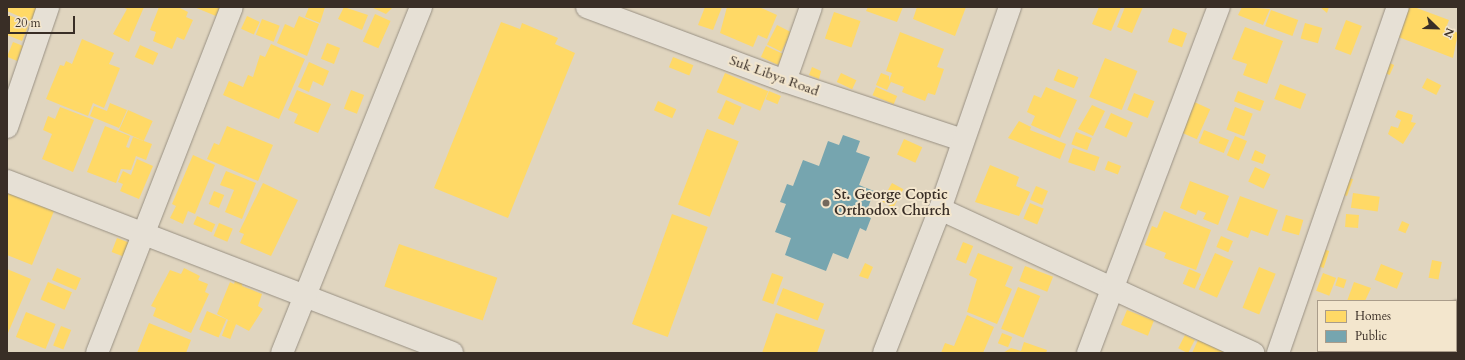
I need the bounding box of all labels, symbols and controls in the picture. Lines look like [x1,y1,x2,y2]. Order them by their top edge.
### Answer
scale bar [10,8,77,34]
north arrow [1417,8,1457,48]
text: 20 m [15,15,41,31]
text: N [1440,26,1457,40]
street label: Suk Libya Road [727,52,821,100]
place label: St. George Coptic Orthodox Church [834,187,950,220]
marker: St. George Coptic Orthodox Church [821,198,831,208]
legend [1317,300,1457,352]
text: Homes [1355,308,1391,324]
text: Public [1355,328,1387,344]

